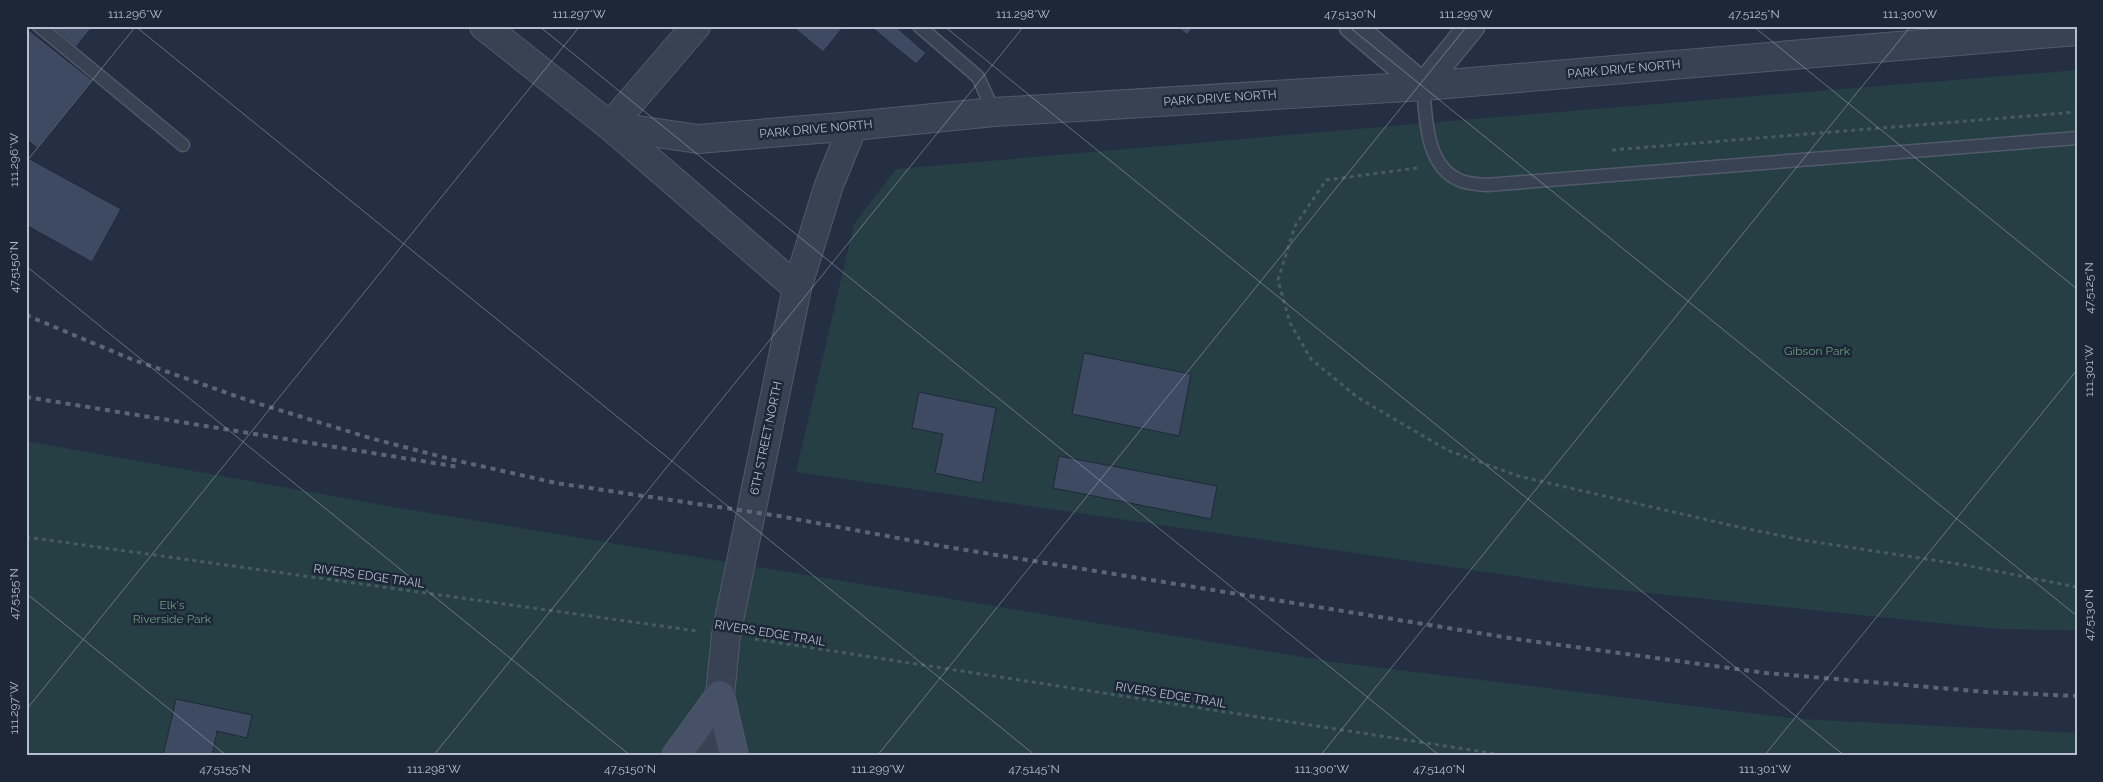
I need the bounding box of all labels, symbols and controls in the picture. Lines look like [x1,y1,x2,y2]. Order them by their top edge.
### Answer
text: 111.296°W [108,7,162,21]
text: 111.297°W [552,7,606,21]
text: 111.298°W [996,7,1050,21]
text: 47.5130°N [1324,7,1376,21]
text: 111.299°W [1439,7,1493,21]
text: 47.5125°N [1728,7,1780,21]
text: 111.300°W [1883,7,1938,21]
street label: PARK DRIVE NORTH [1567,57,1681,81]
street label: PARK DRIVE NORTH [1163,87,1277,109]
street label: PARK DRIVE NORTH [759,117,873,141]
text: 111.296°W [7,133,21,187]
text: 47.5150°N [7,241,21,293]
text: 47.5125°N [2082,262,2096,314]
park label: Gibson Park [1784,344,1851,358]
text: 111.301°W [2082,345,2096,397]
street label: 6TH STREET NORTH [747,380,785,496]
street label: RIVERS EDGE TRAIL [312,561,426,591]
text: 47.5155°N [7,568,21,620]
text: 47.5130°N [2082,589,2096,641]
park label: Elk's Riverside Park [133,598,212,626]
street label: RIVERS EDGE TRAIL [714,617,826,649]
street label: RIVERS EDGE TRAIL [1115,679,1227,711]
text: 111.297°W [7,681,21,735]
text: 47.5155°N [199,762,251,776]
text: 111.298°W [407,762,461,776]
text: 47.5150°N [604,762,656,776]
text: 111.299°W [851,762,905,776]
text: 47.5145°N [1008,762,1060,776]
text: 111.300°W [1295,762,1350,776]
text: 47.5140°N [1413,762,1465,776]
text: 111.301°W [1739,762,1791,776]

